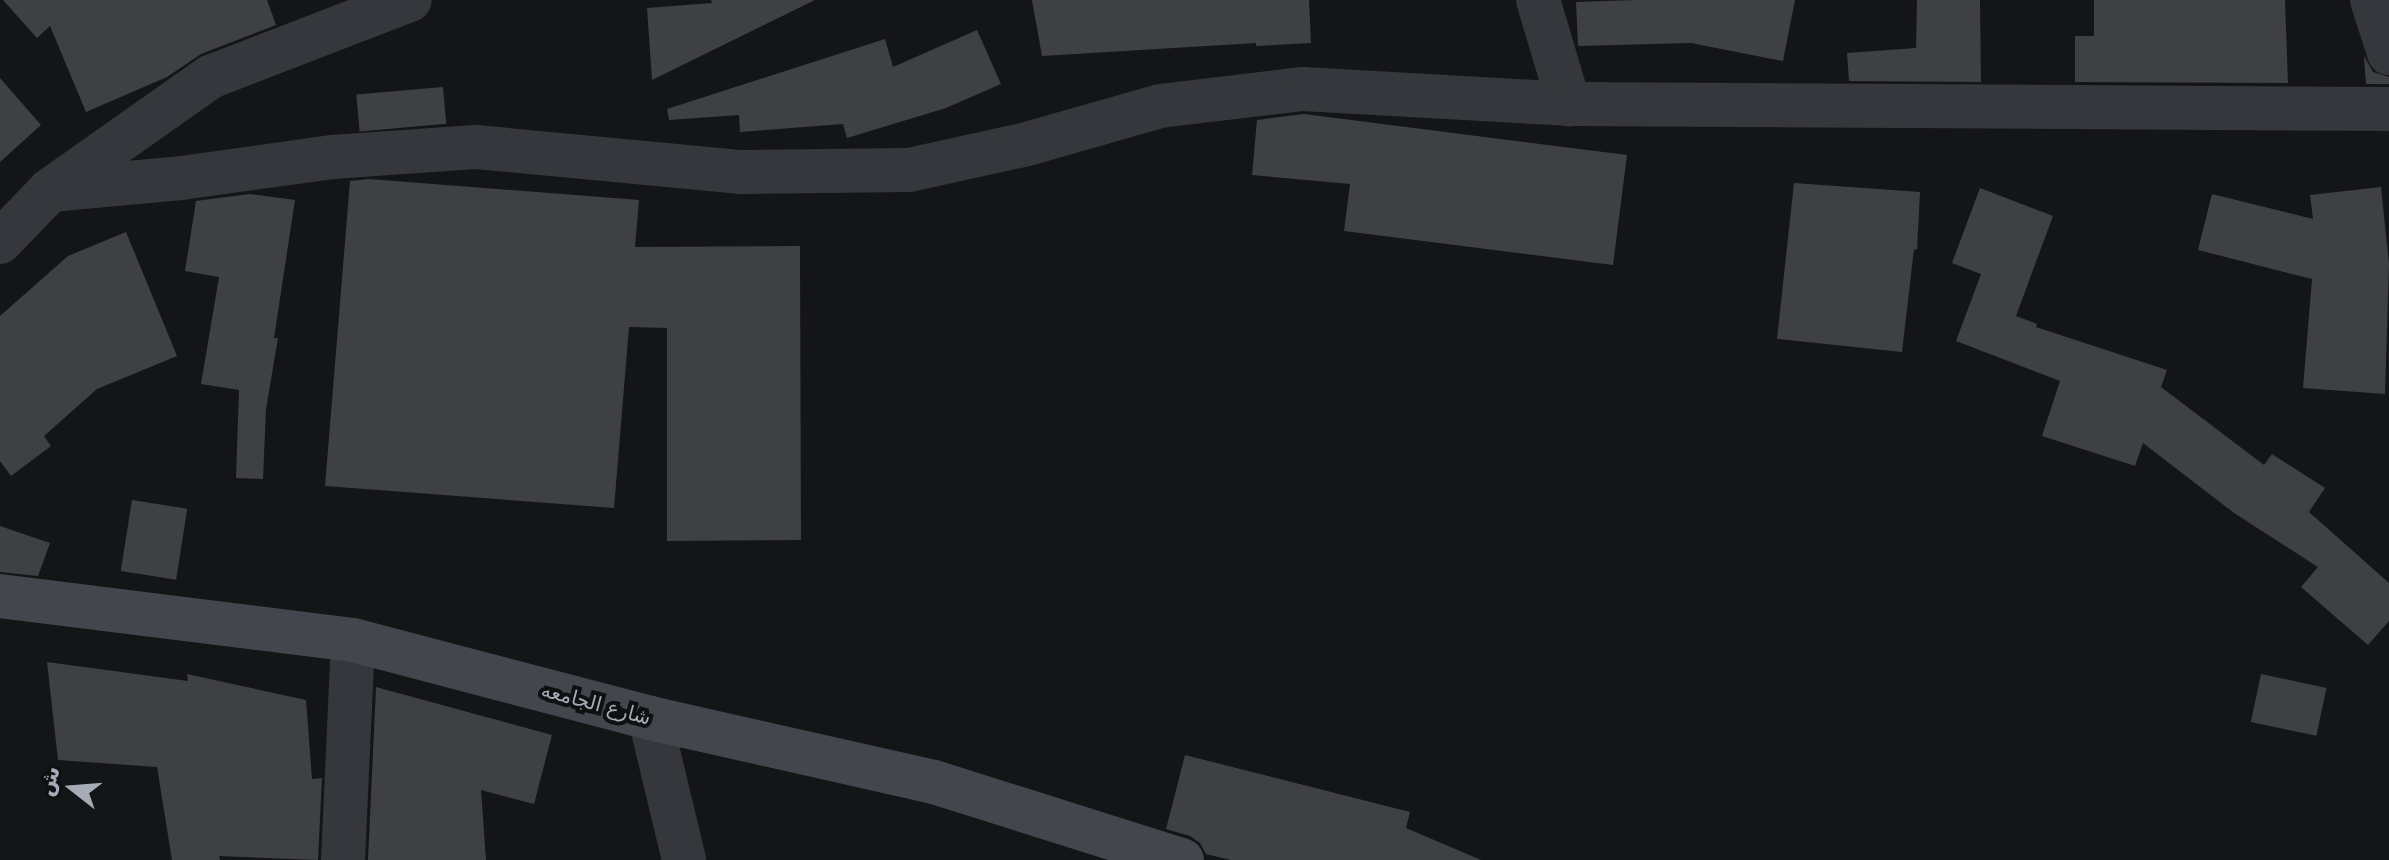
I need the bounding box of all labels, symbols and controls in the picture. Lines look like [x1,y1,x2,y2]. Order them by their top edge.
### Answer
street label: شارع الجامعه [539,678,653,730]
north arrow [32,748,112,828]
text: ش [32,763,65,799]

